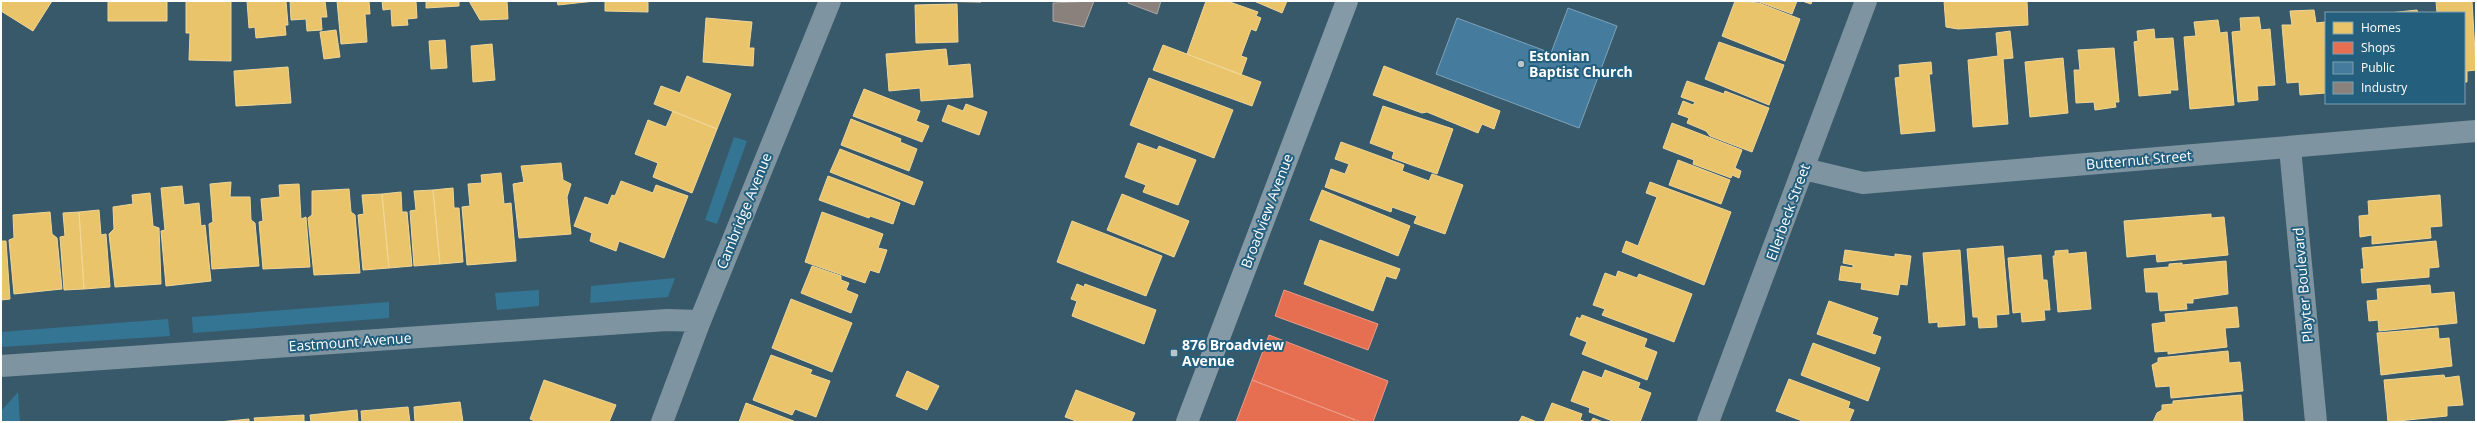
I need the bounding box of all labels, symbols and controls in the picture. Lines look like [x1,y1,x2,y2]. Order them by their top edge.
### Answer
legend [2325,12,2465,104]
text: Homes [2361,19,2401,36]
text: Shops [2361,39,2396,56]
place label: Estonian Baptist Church [1529,46,1633,81]
marker: Estonian Baptist Church [1516,59,1526,69]
text: Public [2361,59,2395,76]
text: Industry [2361,79,2408,96]
street label: Butternut Street [2085,145,2193,174]
street label: Cambridge Avenue [712,150,776,272]
street label: Broadview Avenue [1236,151,1297,271]
street label: Ellerbeck Street [1761,161,1814,263]
street label: Playter Boulevard [2288,227,2317,343]
street label: Eastmount Avenue [288,328,412,355]
place label: 876 Broadview Avenue [1182,335,1284,370]
marker: 876 Broadview Avenue [1169,348,1179,358]

